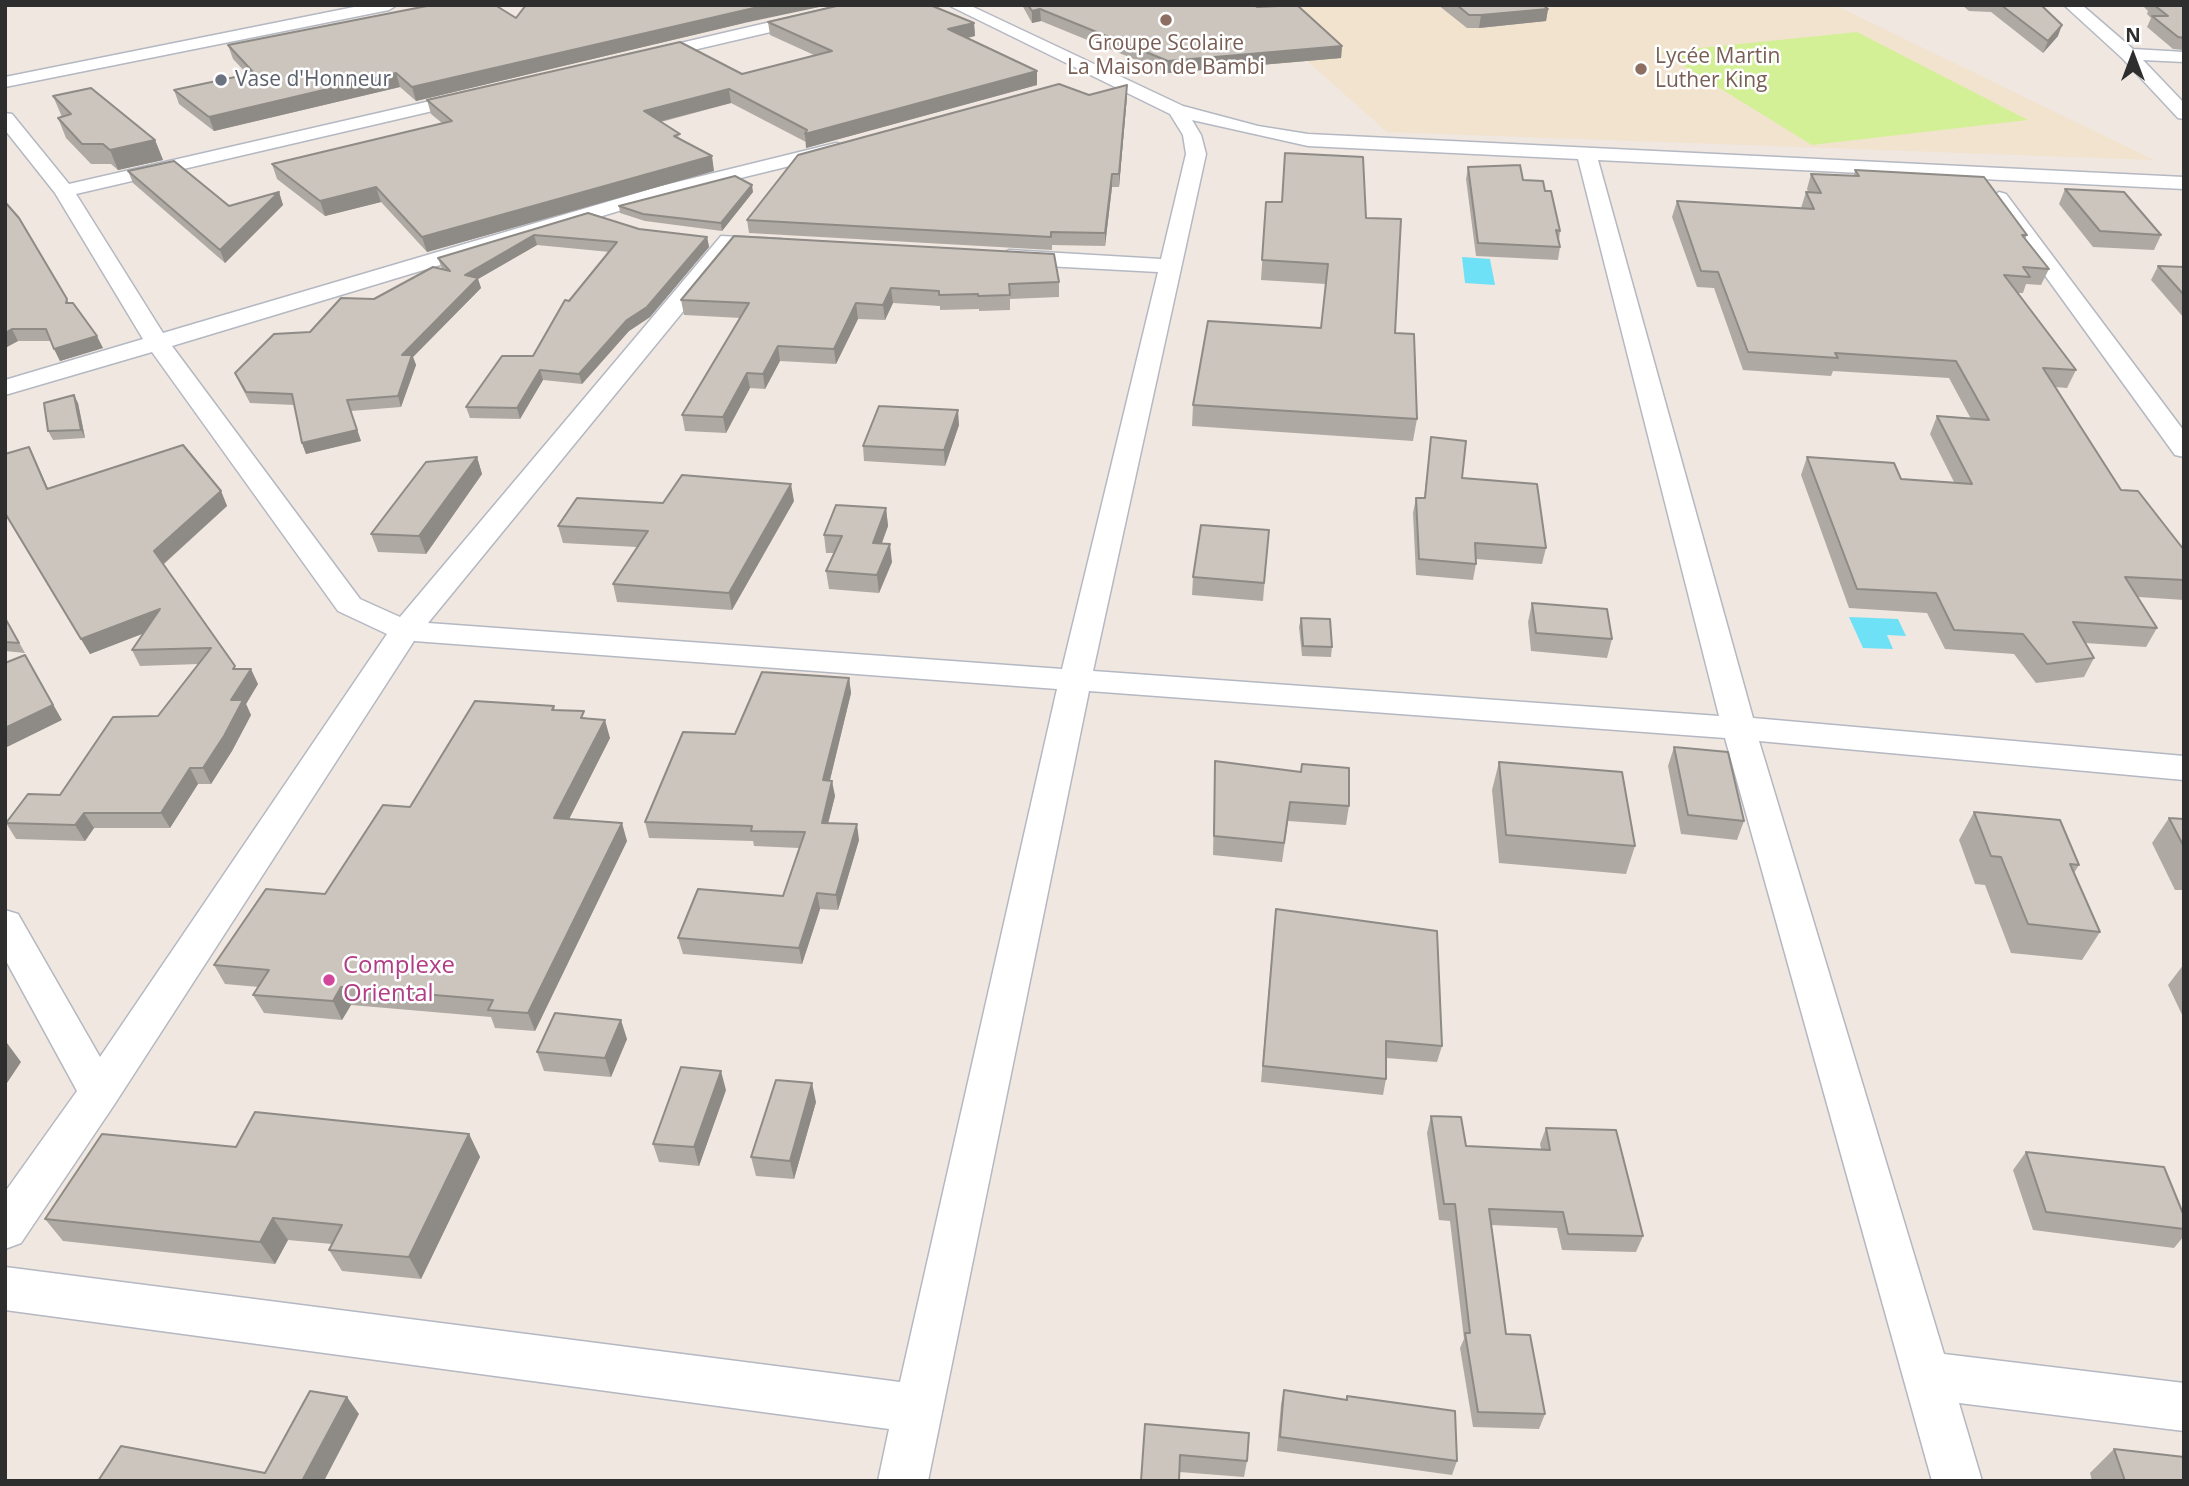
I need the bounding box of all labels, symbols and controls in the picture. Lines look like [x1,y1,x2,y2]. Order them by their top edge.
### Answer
marker: Groupe Scolaire La Maison de Bambi [1158,12,1174,28]
north arrow [2098,21,2168,91]
text: N [2125,22,2141,48]
place label: Groupe Scolaire La Maison de Bambi [1067,31,1265,81]
place label: Lycée Martin Luther King [1655,44,1780,94]
marker: Lycée Martin Luther King [1633,61,1649,77]
place label: Vase d'Honneur [235,67,391,93]
marker: Vase d'Honneur [213,72,229,88]
place label: Complexe Oriental [343,952,455,1008]
marker: Complexe Oriental [321,972,337,988]

